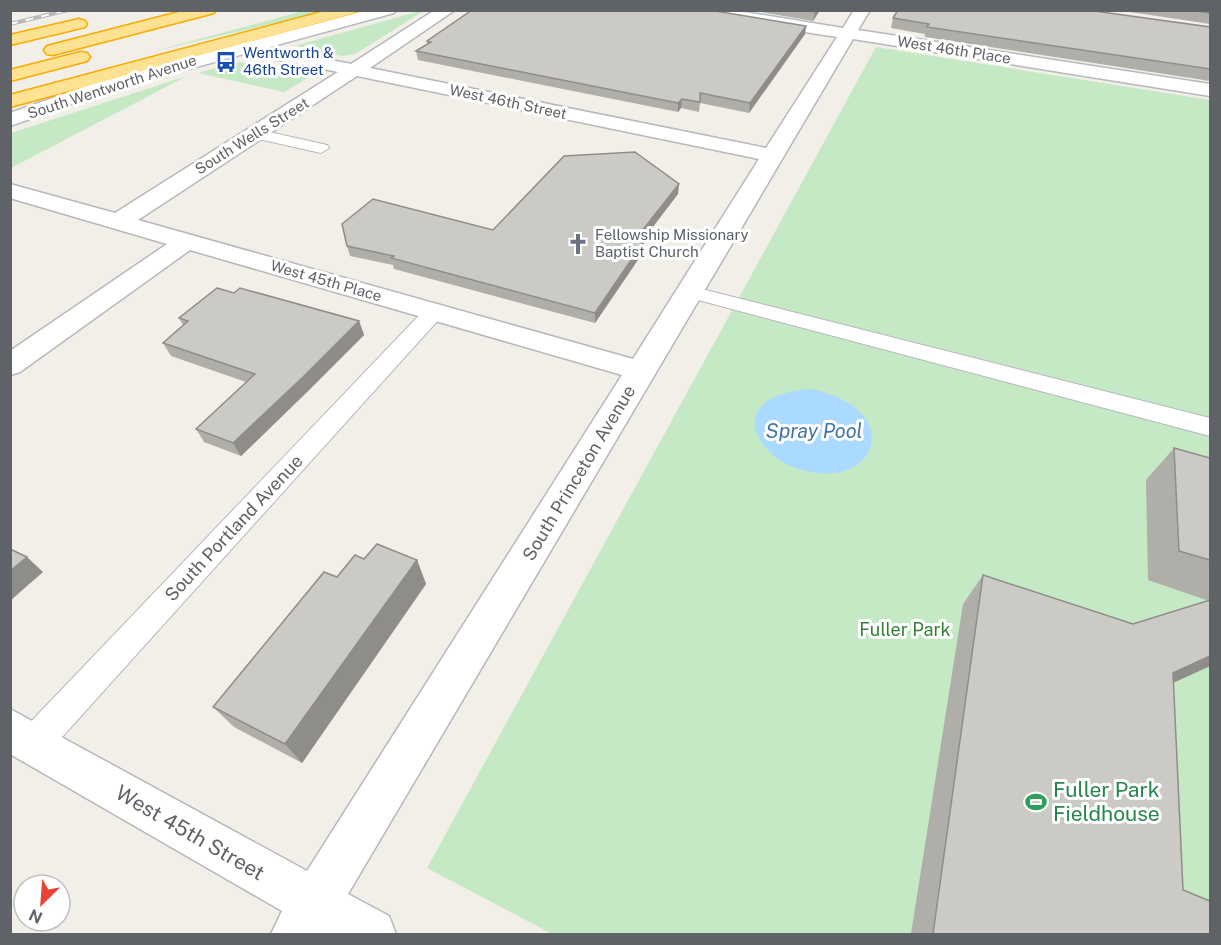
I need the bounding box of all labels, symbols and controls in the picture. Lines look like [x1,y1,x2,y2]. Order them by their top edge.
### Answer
street label: West 46th Place [896,32,1012,67]
place label: Wentworth & 46th Street [243,44,334,78]
bus stop icon: Wentworth & 46th Street [214,50,238,74]
street label: South Wentworth Avenue [25,51,198,122]
street label: West 46th Street [448,81,569,122]
street label: South Wells Street [192,94,312,177]
place label: Fellowship Missionary Baptist Church [595,226,748,260]
church icon: Fellowship Missionary Baptist Church [566,232,590,256]
street label: West 45th Place [269,257,384,305]
street label: South Princeton Avenue [518,381,639,564]
water label: Spray Pool [766,419,862,443]
street label: South Portland Avenue [160,450,307,605]
park label: Fuller Park [859,619,951,640]
place label: Fuller Park Fieldhouse [1053,777,1160,826]
street label: West 45th Street [111,780,269,885]
sports icon: Fuller Park Fieldhouse [1024,790,1048,814]
north arrow [12,873,72,933]
text: N [26,905,46,927]

